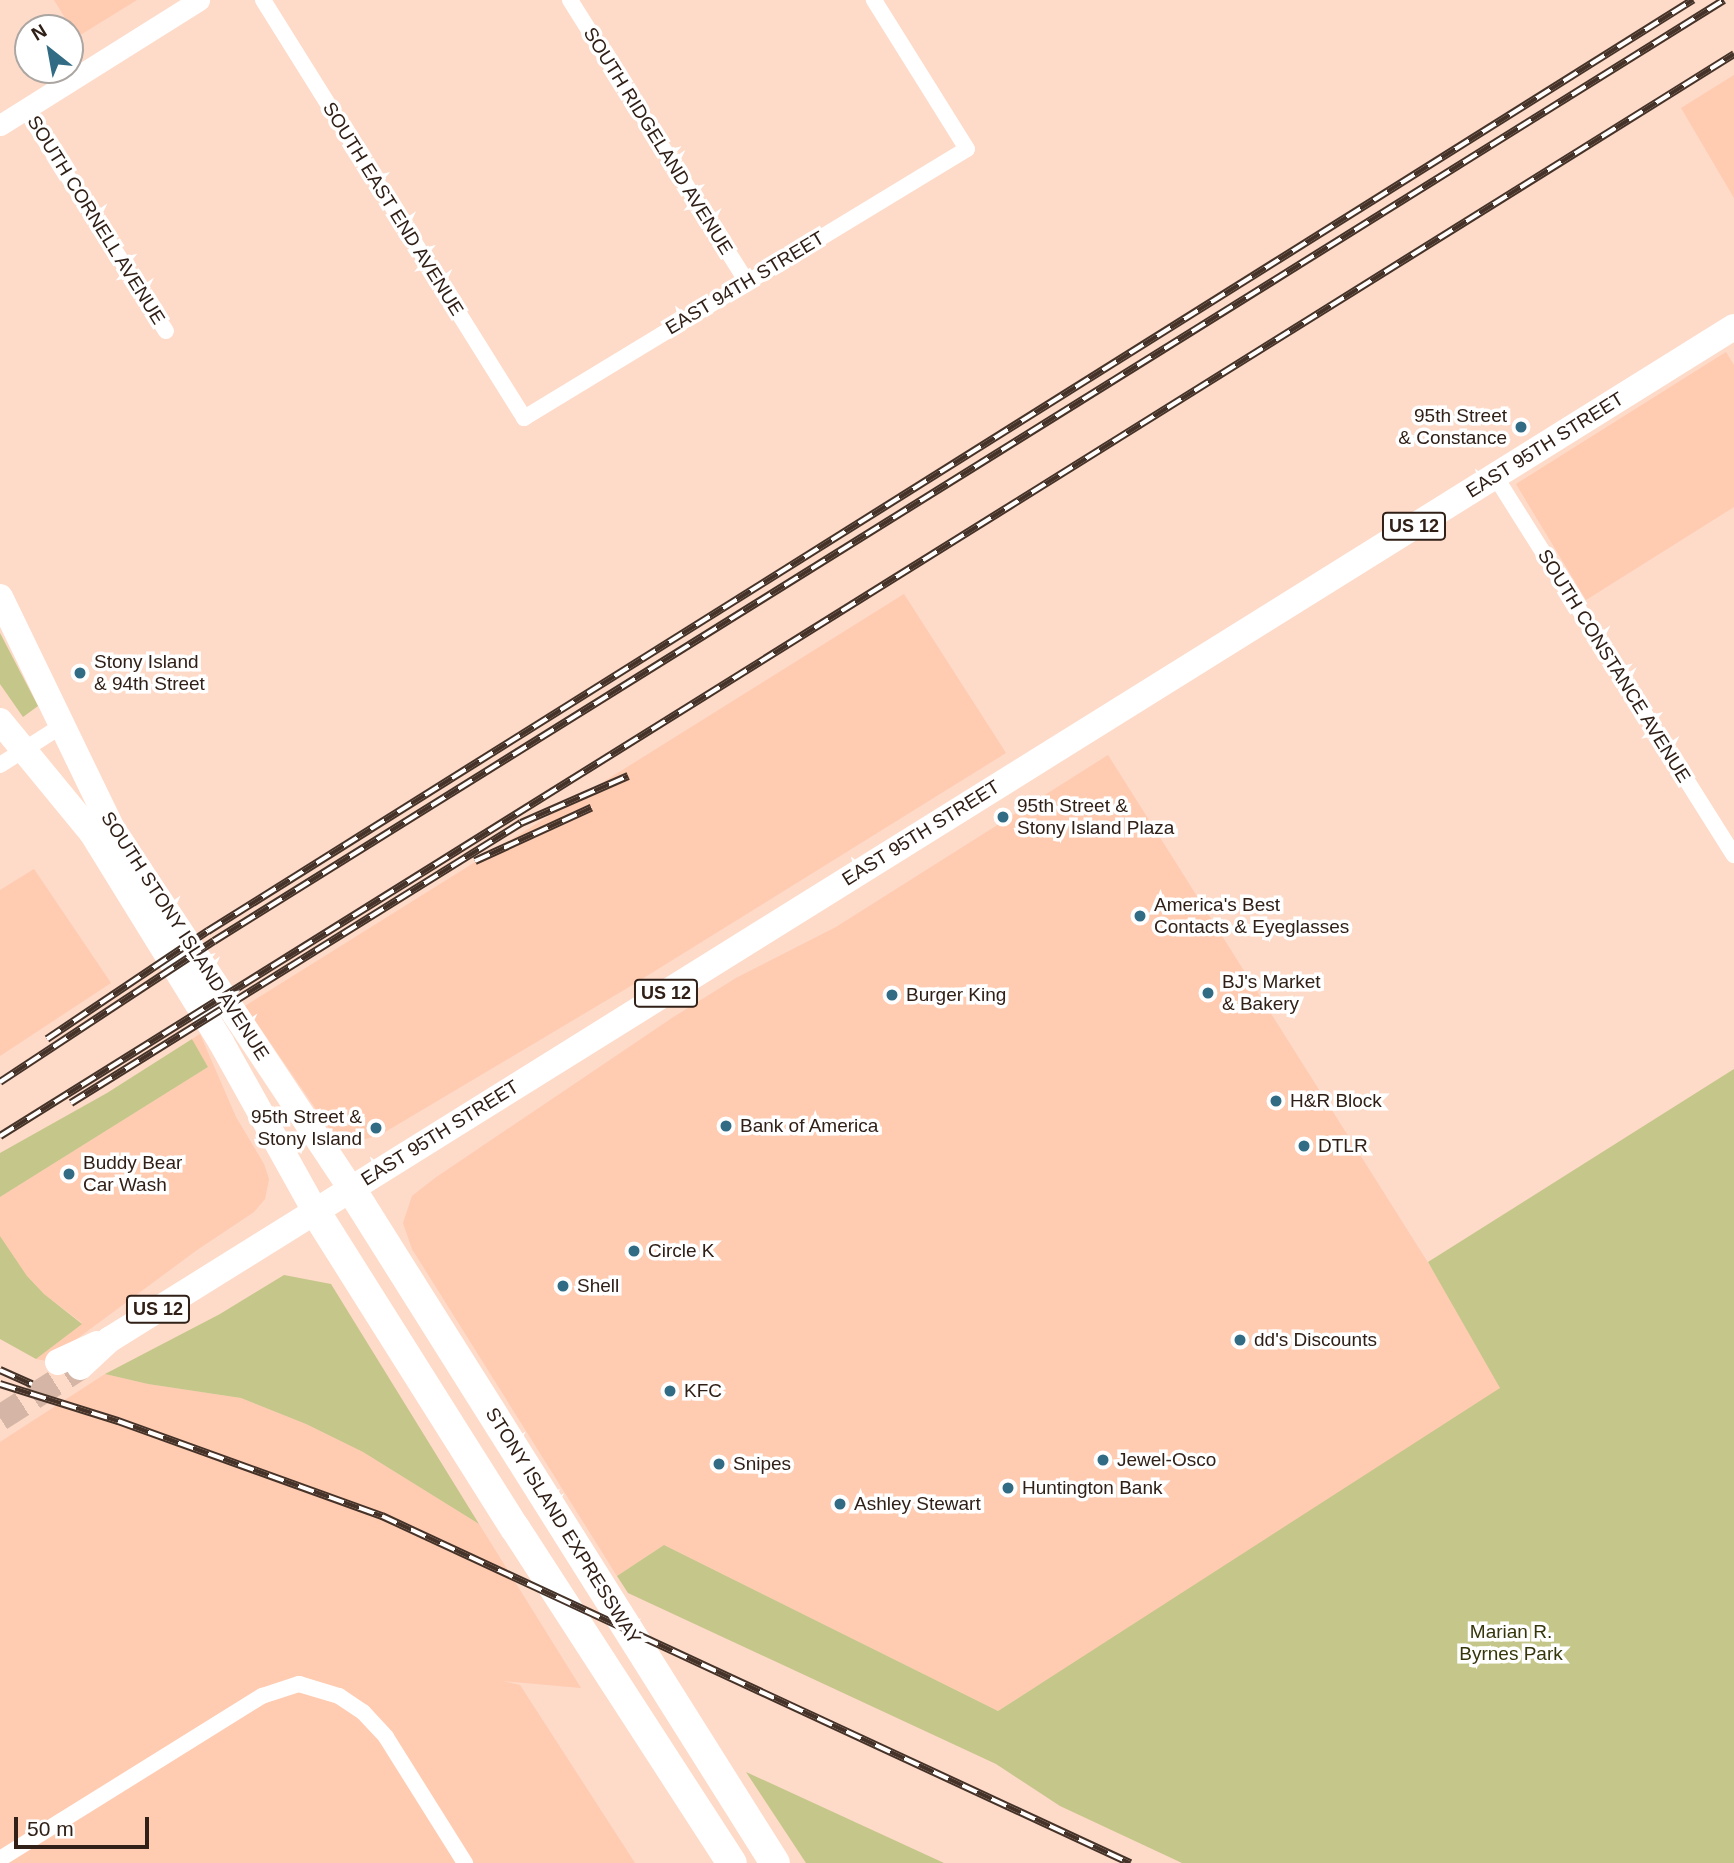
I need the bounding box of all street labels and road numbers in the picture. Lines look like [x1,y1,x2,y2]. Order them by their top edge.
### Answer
street label: SOUTH RIDGELAND AVENUE [578,23,738,259]
street label: SOUTH EAST END AVENUE [317,97,469,321]
street label: SOUTH CORNELL AVENUE [22,111,170,329]
street label: EAST 94TH STREET [661,226,829,340]
street label: EAST 95TH STREET [1462,387,1628,503]
road number: US 12 [1381,512,1447,540]
street label: SOUTH CONSTANCE AVENUE [1532,545,1696,787]
street label: EAST 95TH STREET [838,775,1004,891]
street label: SOUTH STONY ISLAND AVENUE [96,807,274,1065]
road number: US 12 [633,978,699,1008]
street label: EAST 95TH STREET [357,1075,523,1191]
road number: US 12 [125,1294,191,1324]
street label: STONY ISLAND EXPRESSWAY [480,1403,646,1649]

